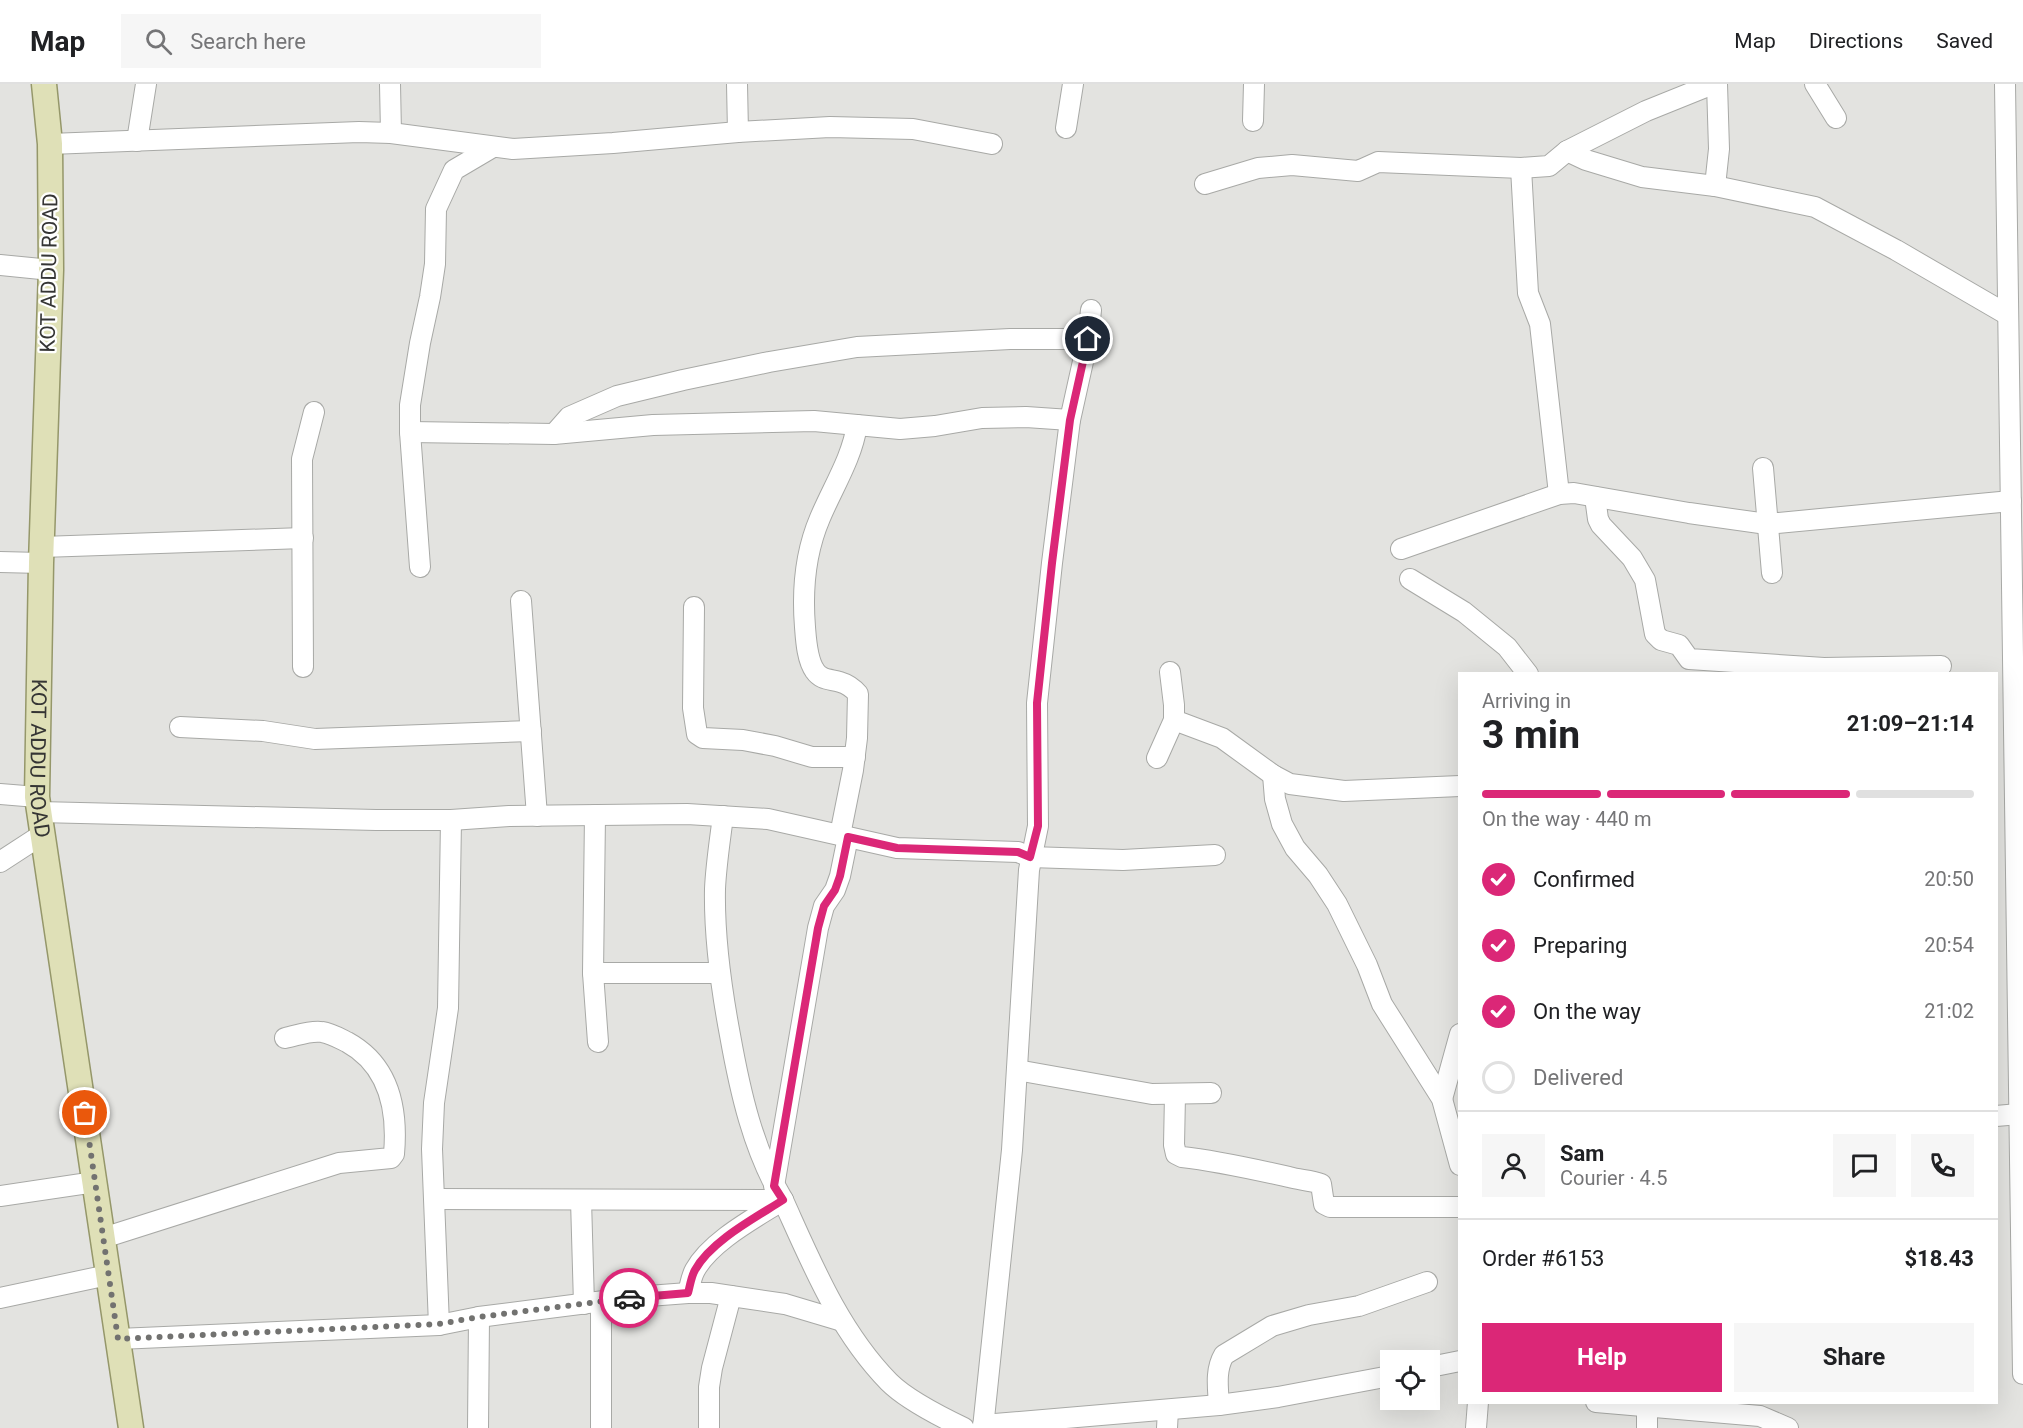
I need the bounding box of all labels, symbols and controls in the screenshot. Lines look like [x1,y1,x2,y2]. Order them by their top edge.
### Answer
search box [121,14,541,68]
text: Map [30,25,85,58]
icon: search [142,25,175,58]
text: Search here [190,29,306,54]
text: Map [1734,29,1776,53]
text: Directions [1809,29,1903,53]
text: Saved [1936,29,1993,53]
street label: KOT ADDU ROAD [36,193,62,353]
pin [1062,313,1113,364]
icon: home [1071,322,1104,355]
street label: KOT ADDU ROAD [25,679,55,839]
text: Arriving in [1482,689,1571,713]
text: 21:09–21:14 [1847,711,1974,736]
text: 3 min [1482,712,1580,758]
text: On the way · 440 m [1482,807,1651,831]
icon: check [1482,863,1515,896]
text: Confirmed [1533,867,1635,892]
text: 20:50 [1924,867,1974,891]
icon: check [1482,929,1515,962]
text: Preparing [1533,933,1627,958]
text: 20:54 [1924,933,1974,957]
icon: check [1482,995,1515,1028]
text: On the way [1533,999,1641,1024]
text: 21:02 [1924,999,1974,1023]
text: Delivered [1533,1065,1623,1090]
pin [59,1087,110,1138]
icon: bag [68,1096,101,1129]
button: person [1482,1134,1545,1197]
button: chat [1833,1134,1896,1197]
button: phone [1911,1134,1974,1197]
text: Sam [1560,1141,1604,1166]
text: Courier · 4.5 [1560,1166,1667,1190]
text: Order #6153 [1482,1246,1604,1271]
text: $18.43 [1905,1246,1974,1271]
courier [599,1268,659,1328]
icon: car [613,1282,646,1315]
button: Help [1482,1323,1722,1392]
button: Share [1734,1323,1974,1392]
map controls [1380,1350,1440,1410]
button: locate [1380,1350,1440,1410]

